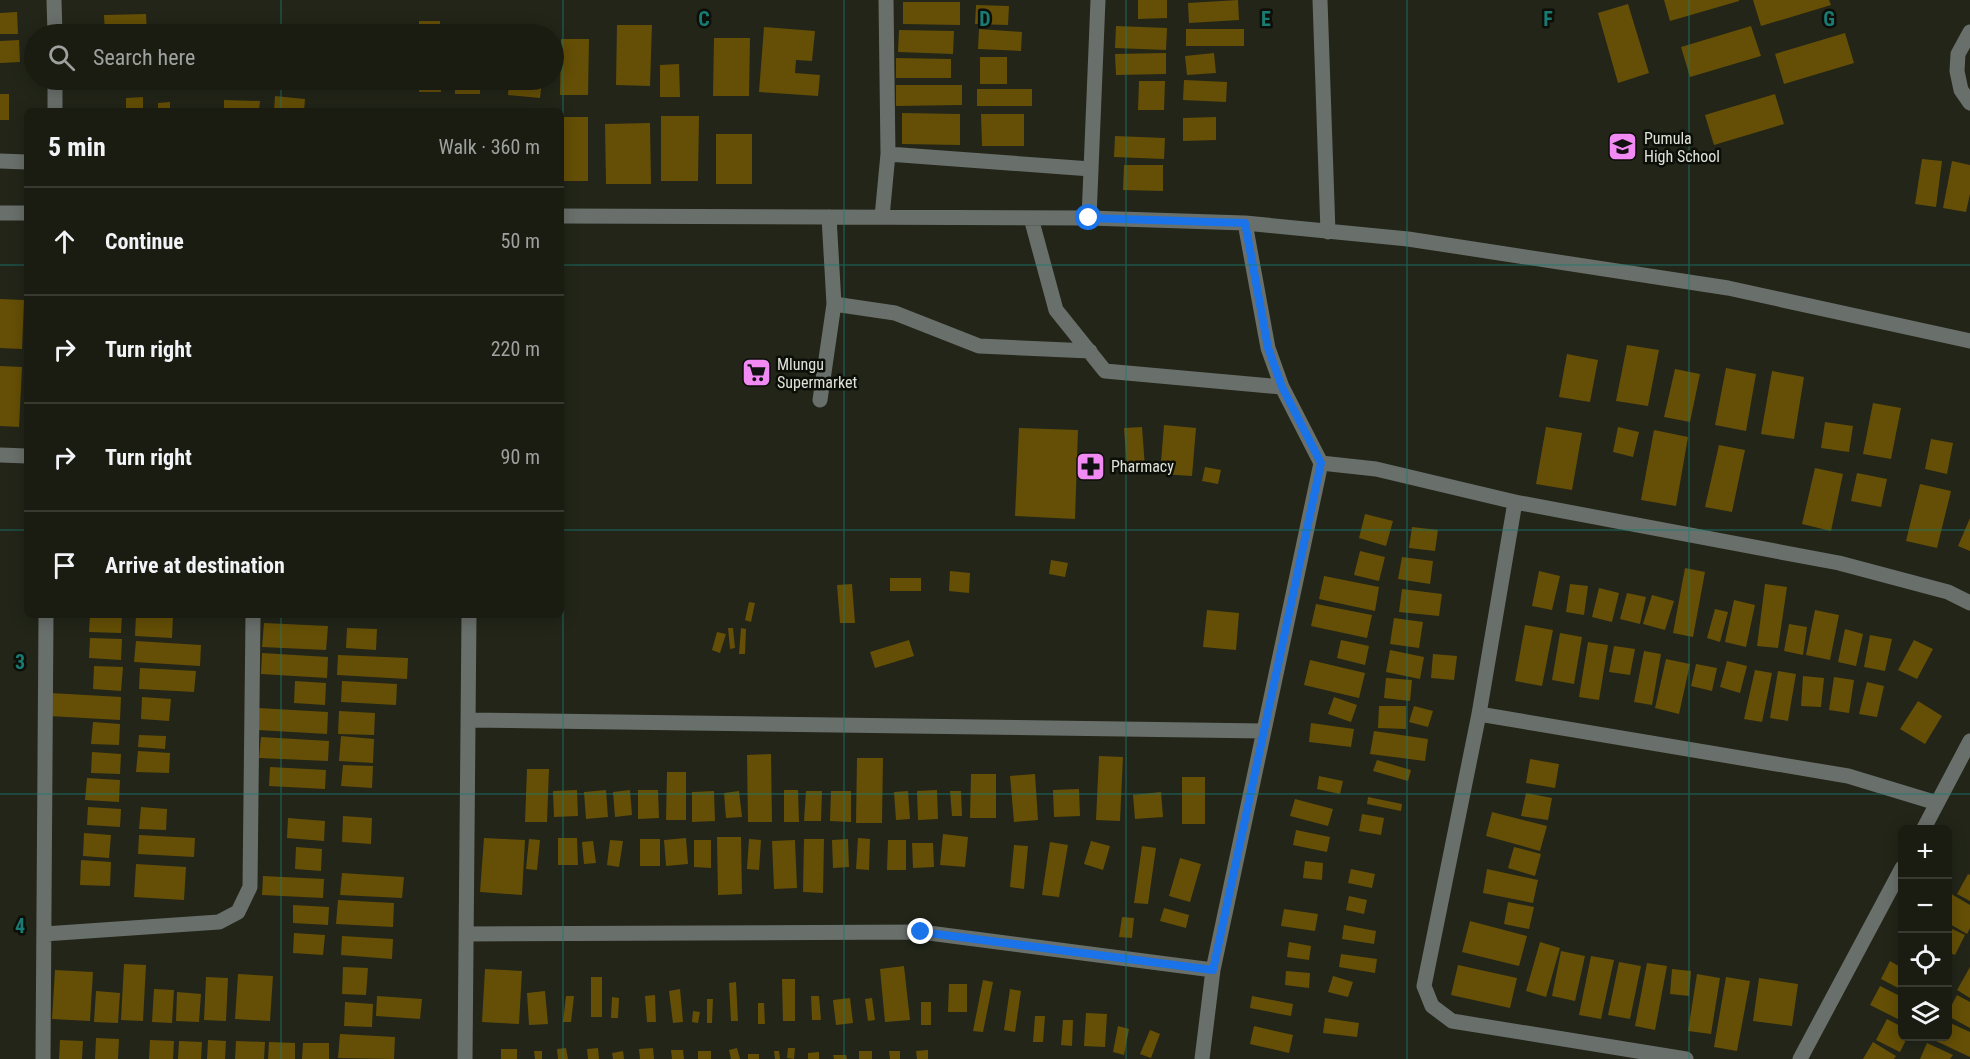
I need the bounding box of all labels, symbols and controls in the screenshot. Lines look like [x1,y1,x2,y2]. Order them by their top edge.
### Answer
text: C [698,7,710,31]
text: D [979,7,991,31]
text: E [1261,7,1271,31]
text: F [1543,7,1553,31]
text: G [1823,7,1835,31]
search box [24,24,564,90]
icon: search [45,41,78,74]
text: Search here [93,45,195,70]
place label: Pumula High School [1644,129,1720,166]
school or university icon: Pumula High School [1607,131,1639,163]
text: 5 min [48,132,106,162]
text: Walk · 360 m [439,135,540,159]
route start [1075,204,1101,230]
icon: ahead [48,225,81,258]
text: Continue [105,229,184,254]
text: 50 m [501,229,540,253]
icon: right [48,333,81,366]
text: Turn right [105,337,192,362]
text: 220 m [491,337,540,361]
place label: Mlungu Supermarket [777,355,857,392]
supermarket icon: Mlungu Supermarket [740,357,772,389]
icon: right [48,441,81,474]
text: Turn right [105,445,192,470]
text: 90 m [501,445,540,469]
pharmacy icon: Pharmacy [1074,450,1106,482]
place label: Pharmacy [1111,457,1174,476]
icon: arrive [48,549,81,582]
text: Arrive at destination [105,553,285,578]
text: 3 [15,650,25,674]
map controls [1898,825,1952,1041]
button: + [1898,825,1952,879]
button: − [1898,879,1952,933]
text: 4 [15,914,25,938]
route end [907,918,933,944]
button: locate [1898,933,1952,987]
button: layers [1898,987,1952,1041]

